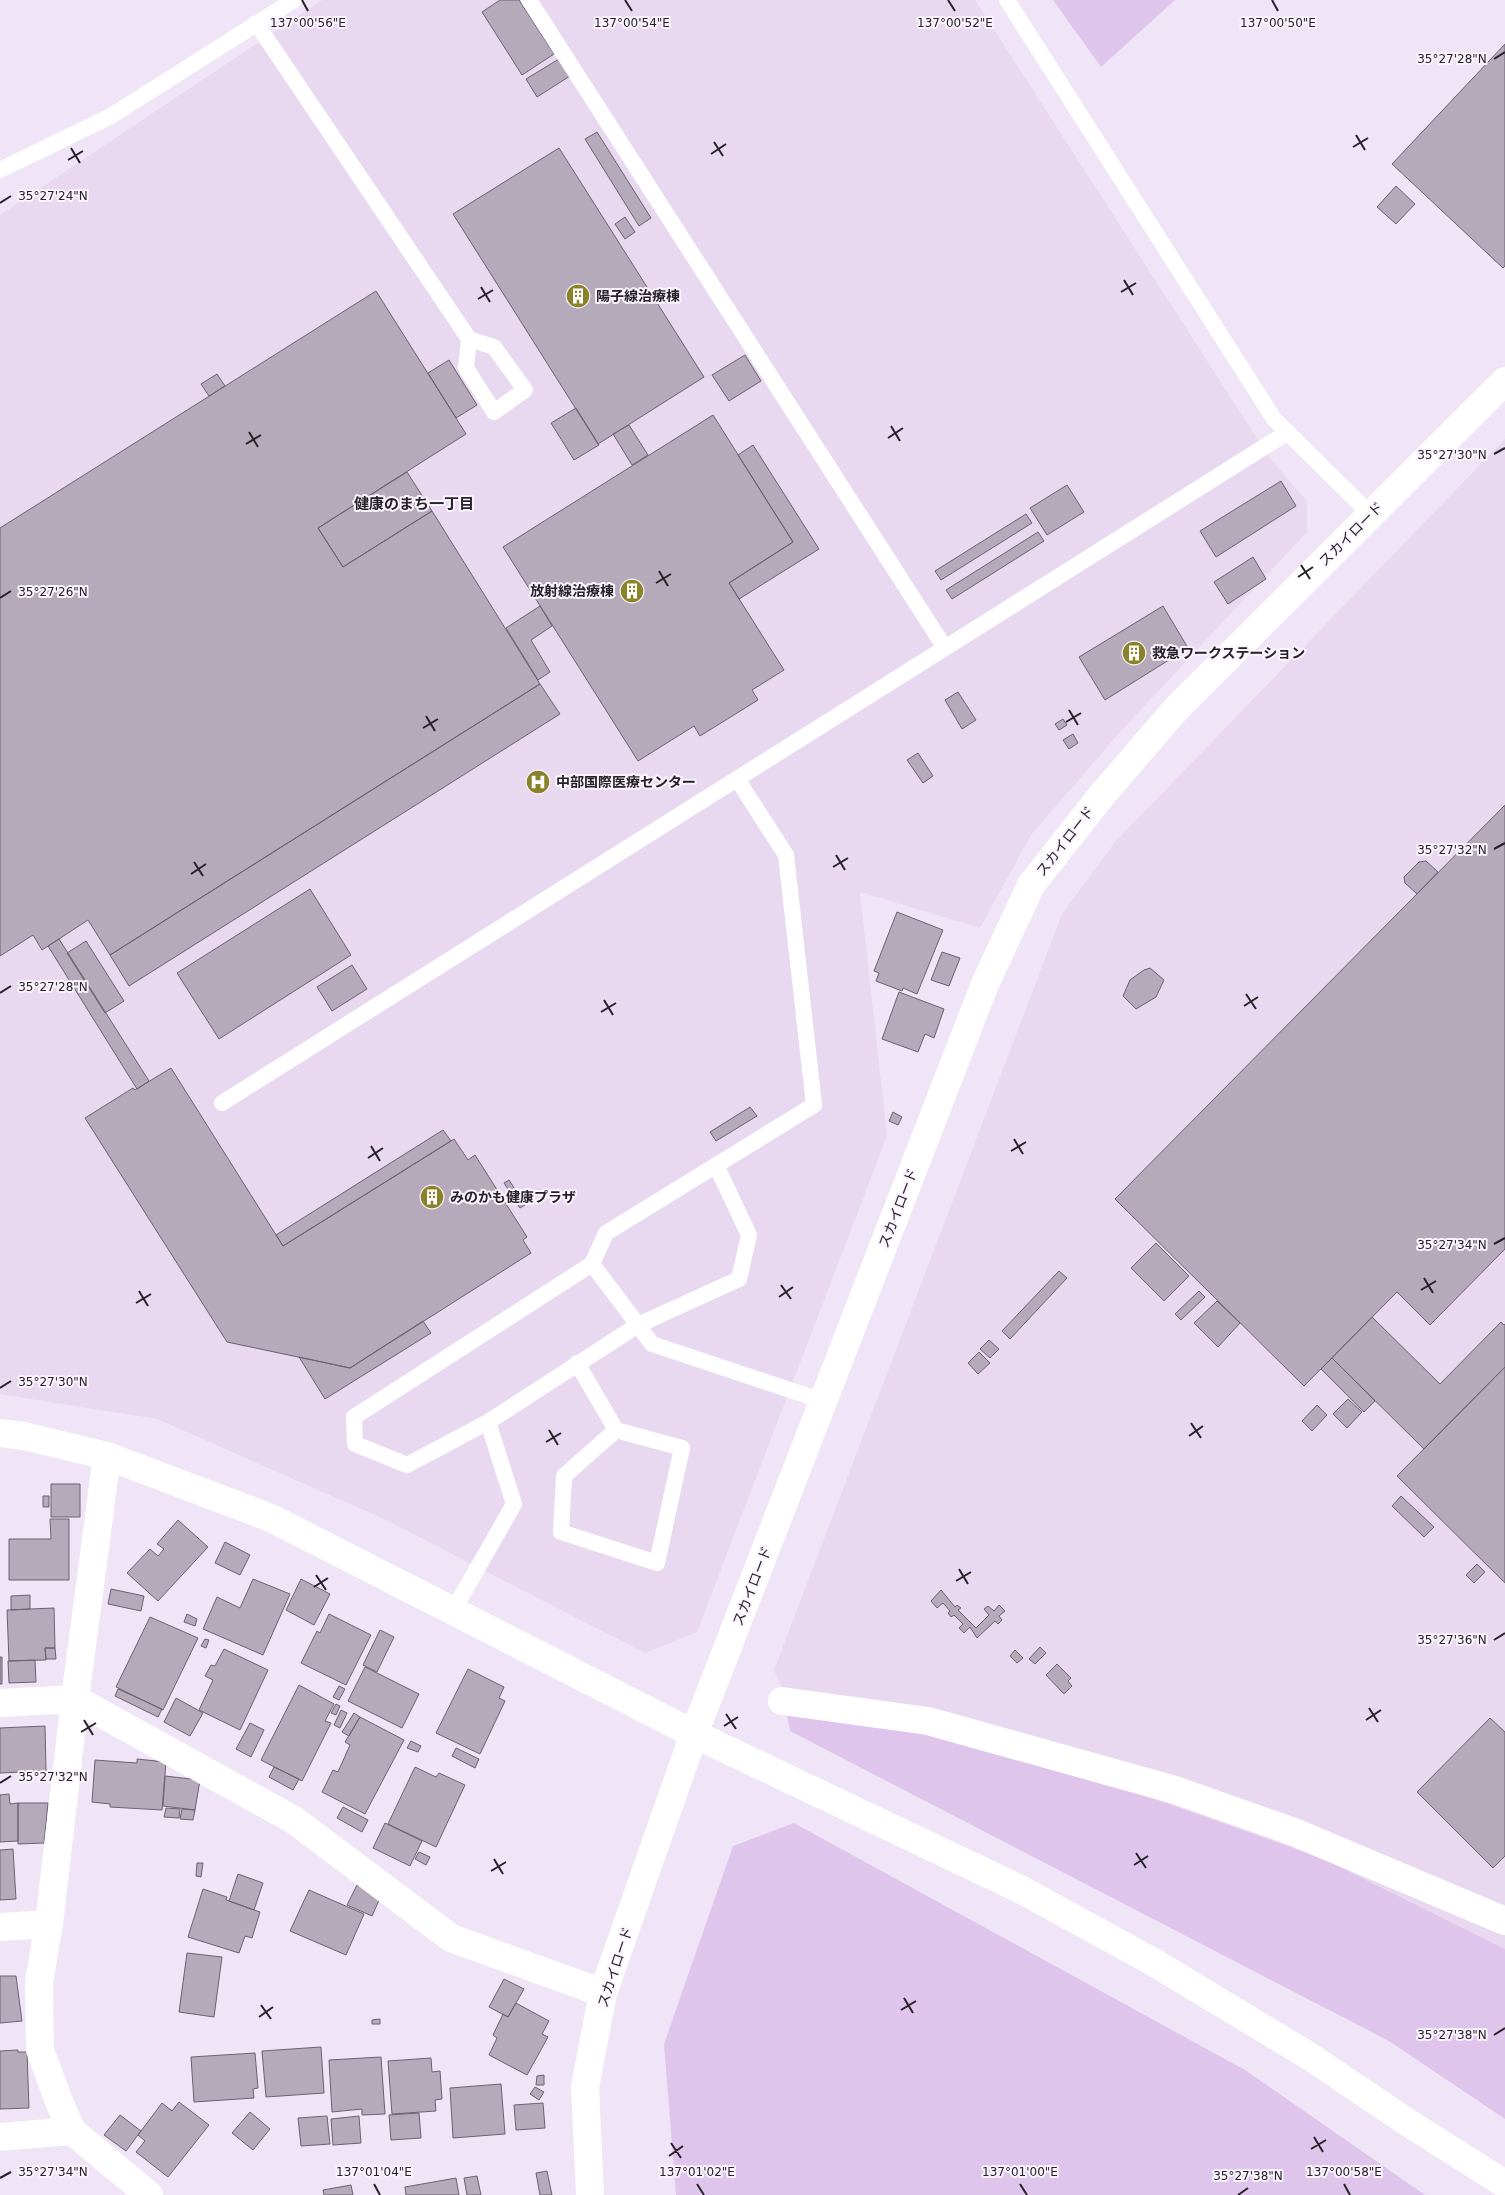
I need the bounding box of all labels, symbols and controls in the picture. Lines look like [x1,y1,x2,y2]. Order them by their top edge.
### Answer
text: 137°00'56"E [270,16,346,30]
text: 137°00'54"E [594,16,670,30]
text: 137°00'52"E [917,16,993,30]
text: 137°00'50"E [1240,16,1316,30]
text: 35°27'28"N [1417,52,1487,66]
text: 35°27'24"N [18,189,88,203]
building icon: 陽子線治療棟 [565,283,591,309]
place label: 陽子線治療棟 [596,288,680,304]
text: 35°27'30"N [1417,448,1487,462]
district label: 健康のまち一丁目 [354,495,474,513]
street label: スカイロード [1316,499,1386,569]
building icon: 放射線治療棟 [619,578,645,604]
place label: 放射線治療棟 [530,583,614,599]
text: 35°27'26"N [18,585,88,599]
building icon: 救急ワークステーション [1121,640,1147,666]
place label: 救急ワークステーション [1152,645,1305,661]
hospital icon: 中部国際医療センター [525,769,551,795]
place label: 中部国際医療センター [556,774,696,790]
street label: スカイロード [1033,803,1097,879]
text: 35°27'32"N [1417,843,1487,857]
text: 35°27'28"N [18,980,88,994]
street label: スカイロード [875,1166,921,1250]
building icon: みのかも健康プラザ [419,1184,445,1210]
place label: みのかも健康プラザ [450,1189,576,1205]
text: 35°27'34"N [1417,1238,1487,1252]
text: 35°27'30"N [18,1375,88,1389]
street label: スカイロード [729,1544,775,1628]
text: 35°27'36"N [1417,1633,1487,1647]
text: 35°27'32"N [18,1770,88,1784]
street label: スカイロード [594,1925,636,2009]
text: 35°27'38"N [1417,2028,1487,2042]
text: 35°27'34"N [18,2165,88,2179]
text: 137°01'04"E [336,2165,412,2179]
text: 137°01'02"E [659,2165,735,2179]
text: 137°01'00"E [982,2165,1058,2179]
text: 137°00'58"E [1306,2165,1382,2179]
text: 35°27'38"N [1213,2169,1283,2183]

